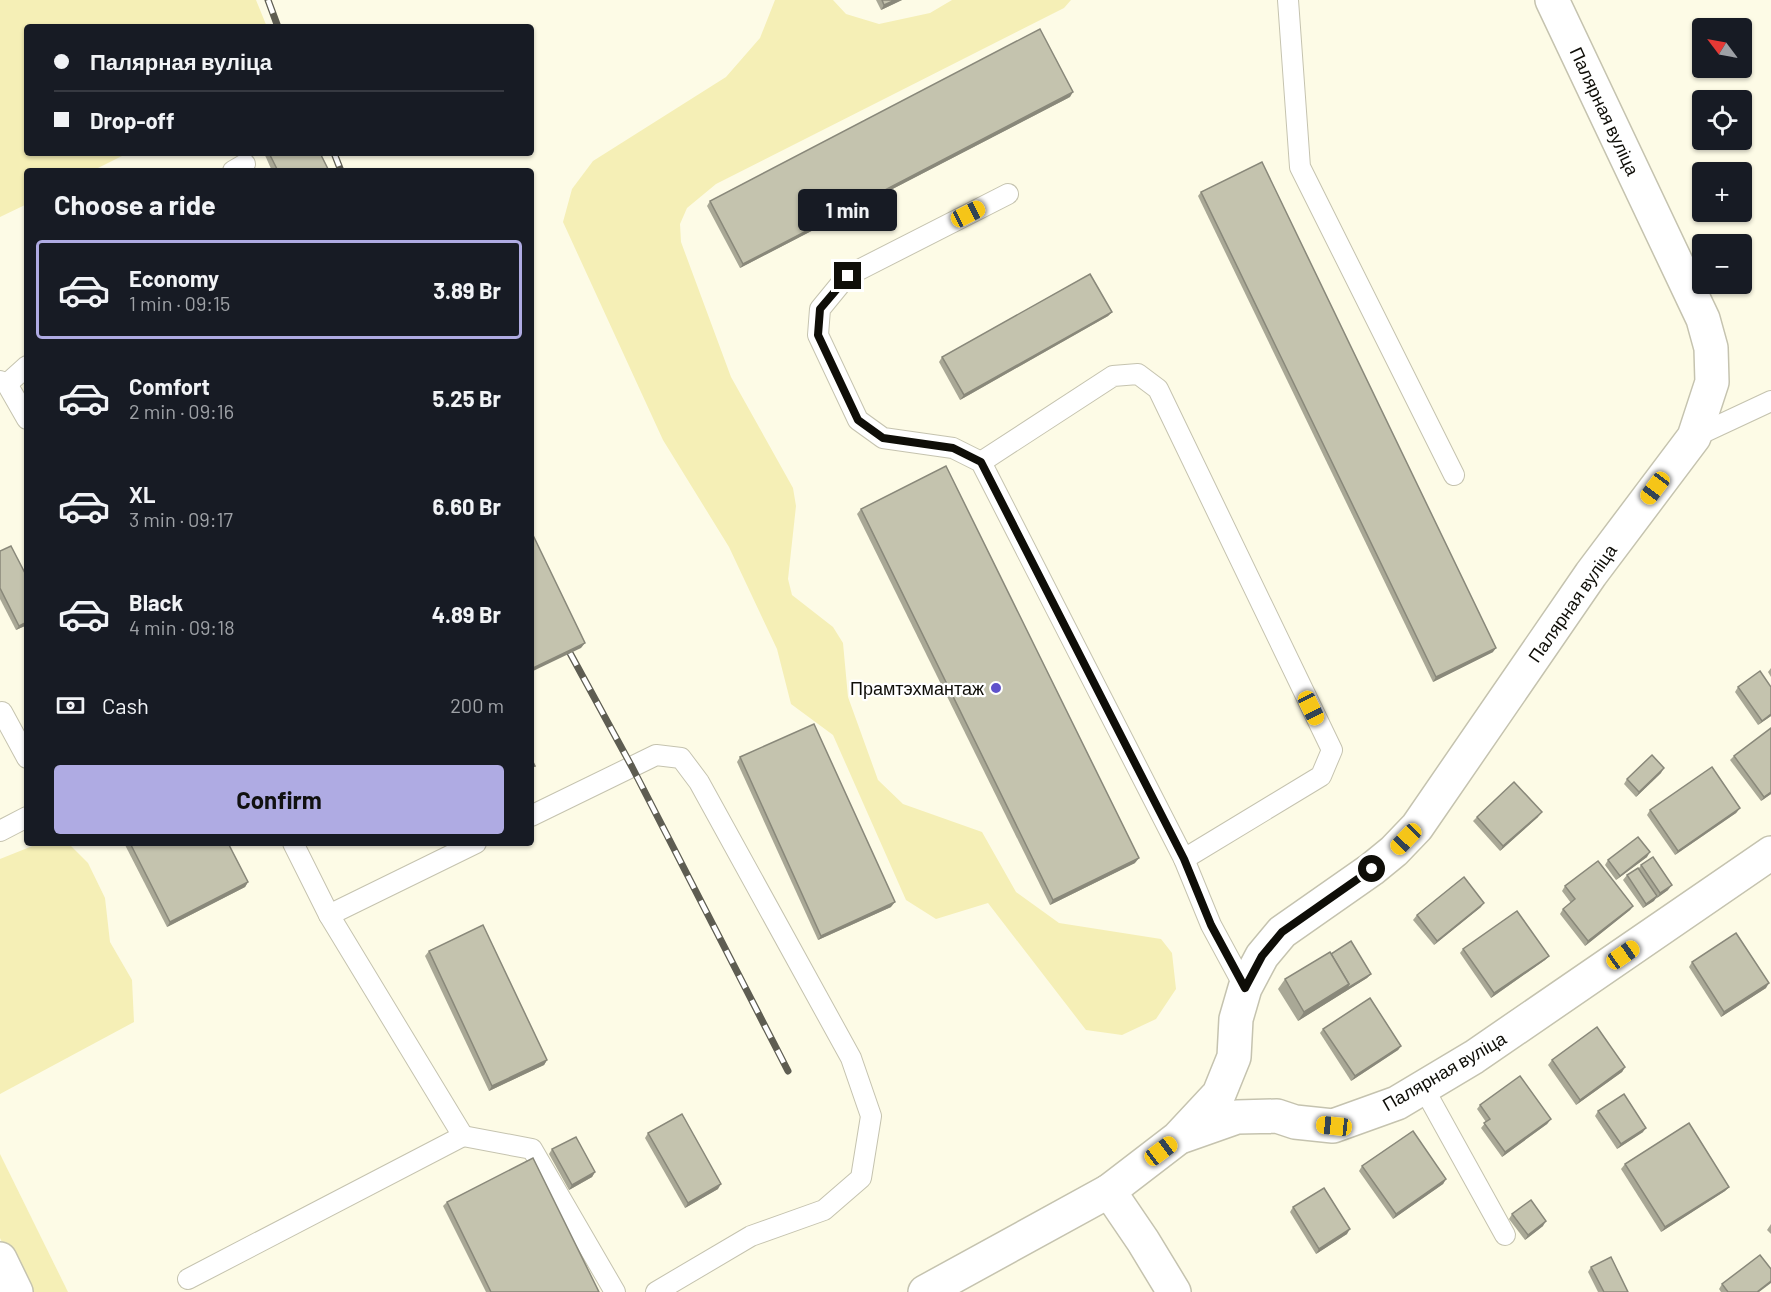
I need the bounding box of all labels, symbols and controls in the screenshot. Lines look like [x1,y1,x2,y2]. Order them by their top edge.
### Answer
north arrow [1692,18,1752,78]
map controls [1692,18,1752,294]
street label: Палярная вуліца [1566,43,1645,180]
text: Палярная вуліца [90,48,272,74]
button: locate [1692,90,1752,150]
text: Drop-off [90,107,174,133]
button: + [1692,162,1752,222]
text: Choose a ride [54,188,216,220]
callout: 1 min [798,189,898,231]
text: 1 min [826,198,869,222]
car [948,198,988,230]
button: − [1692,234,1752,294]
route end [834,262,861,289]
icon: car [57,263,111,317]
text: Economy [129,265,219,291]
text: 3.89 Br [433,277,501,303]
text: 1 min · 09:15 [129,291,230,315]
icon: car [57,371,111,425]
text: Comfort [129,373,210,399]
text: 5.25 Br [433,385,501,411]
text: 2 min · 09:16 [129,399,234,423]
car [1637,468,1673,508]
icon: car [57,479,111,533]
text: XL [129,481,155,507]
text: 6.60 Br [432,493,501,519]
text: 3 min · 09:17 [129,507,233,531]
street label: Палярная вуліца [1523,539,1621,666]
icon: car [57,587,111,641]
text: Black [129,589,183,615]
text: 4.89 Br [432,601,501,627]
text: 4 min · 09:18 [129,615,235,639]
place label: Прамтэхмантаж [850,677,984,699]
marker: Прамтэхмантаж [989,681,1003,695]
car [1295,688,1327,728]
icon: cash [54,689,87,722]
text: Cash [102,692,149,718]
text: 200 m [450,693,504,717]
button: Confirm [54,765,504,834]
car [1387,820,1425,858]
route start [1358,855,1385,882]
car [1603,937,1643,973]
street label: Палярная вуліца [1378,1026,1511,1115]
car [1315,1115,1353,1137]
car [1141,1133,1181,1169]

